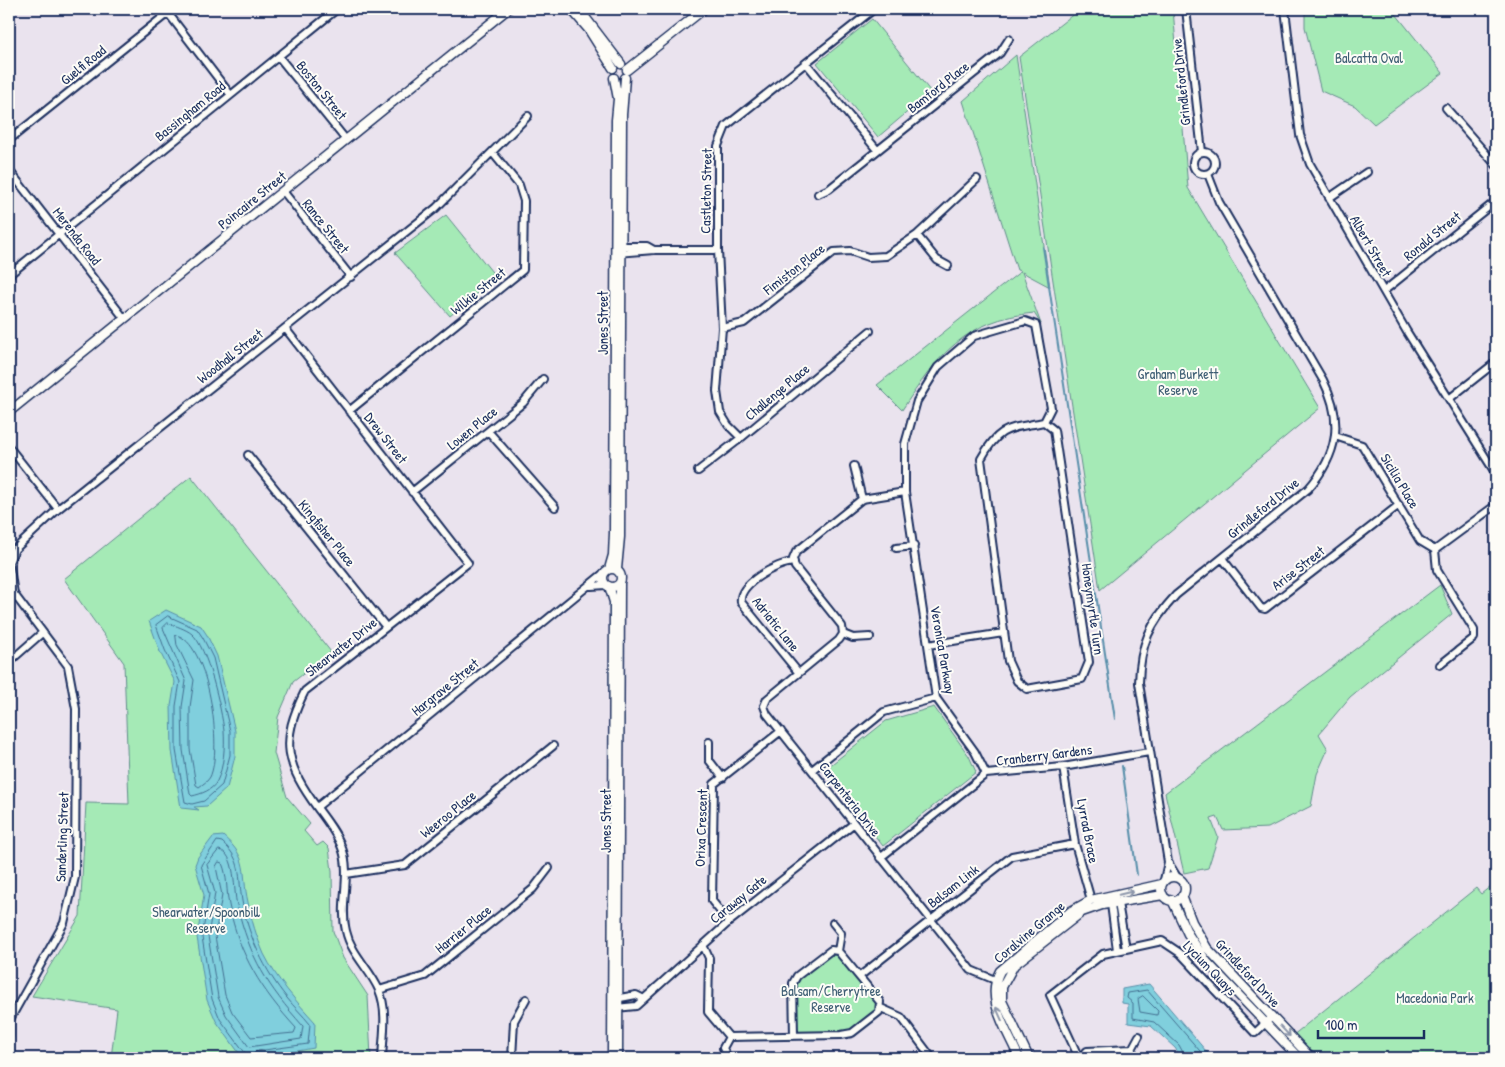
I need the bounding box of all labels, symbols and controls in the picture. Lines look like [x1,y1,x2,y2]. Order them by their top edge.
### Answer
street label: Grindleford Drive [1166,37,1195,127]
street label: Guelfi Road [56,40,110,89]
park label: Balcatta Oval [1335,48,1403,67]
street label: Boston Street [293,56,352,123]
street label: Bamford Place [903,56,973,117]
street label: Bassingham Road [150,76,230,146]
street label: Castleton Street [695,148,716,234]
street label: Poincaire Street [214,166,290,233]
street label: Rance Street [299,194,354,257]
street label: Merenda Road [49,203,106,269]
street label: Ronald Street [1399,206,1465,265]
street label: Albert Street [1346,212,1397,280]
street label: Fimiston Place [758,238,829,299]
street label: Wilkie Street [446,262,509,319]
street label: Jones Street [593,291,612,355]
street label: Woodhall Street [193,324,267,387]
street label: Challenge Place [740,359,814,425]
park label: Graham Burkett Reserve [1138,364,1219,399]
street label: Lowen Place [443,401,501,454]
street label: Drew Street [360,408,412,467]
street label: Sicilia Place [1377,450,1424,512]
street label: Grindleford Drive [1223,472,1303,543]
street label: Kingfisher Place [294,495,361,571]
street label: Arise Street [1267,541,1328,594]
street label: Honeymyrtle Turn [1077,562,1109,656]
street label: Adriatic Lane [748,592,805,655]
street label: Veronica Parkway [925,604,961,696]
street label: Shearwater Drive [301,612,381,681]
street label: Hargrave Street [407,653,483,720]
street label: Cranberry Gardens [995,739,1093,771]
street label: Carpenteria Drive [814,757,886,841]
street label: Weeroo Place [416,785,480,842]
street label: Jones Street [596,789,615,853]
street label: Orixa Crescent [690,789,711,867]
street label: Sanderling Street [50,792,74,882]
street label: Lyrrad Brace [1072,797,1104,865]
street label: Balsam Link [923,859,982,912]
street label: Caraway Gate [705,870,771,928]
one-way arrow [1118,888,1134,897]
street label: Coralvine Grange [989,896,1069,968]
street label: Harrier Place [431,900,495,957]
park label: Shearwater/Spoonbill Reserve [152,902,261,937]
street label: Grindleford Drive [1212,934,1285,1011]
street label: Lycium Quays [1179,936,1241,1000]
park label: Balsam/Cherrytree Reserve [781,981,881,1016]
park label: Macedonia Park [1396,988,1474,1007]
one-way arrow [994,1007,1004,1022]
scale bar [1318,1007,1424,1039]
text: 100 m [1325,1014,1358,1035]
one-way arrow [1279,1024,1291,1037]

